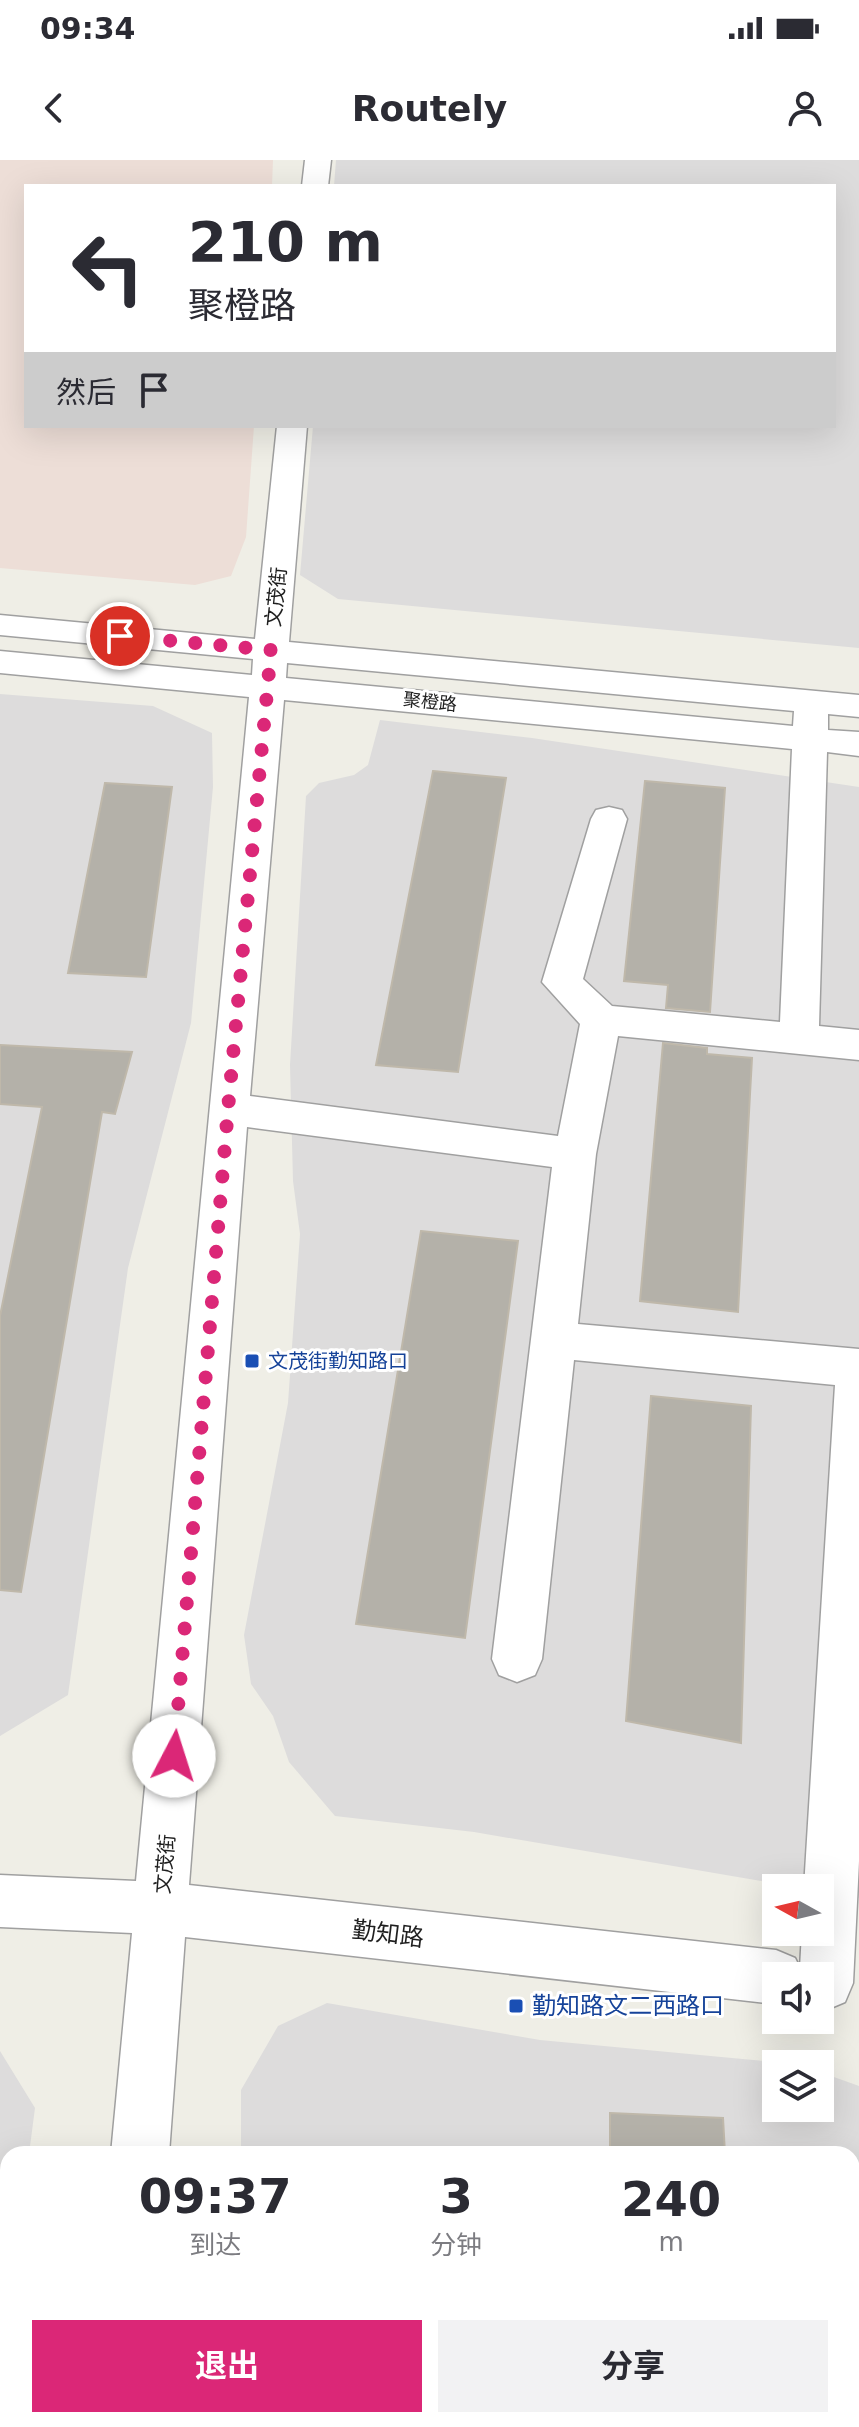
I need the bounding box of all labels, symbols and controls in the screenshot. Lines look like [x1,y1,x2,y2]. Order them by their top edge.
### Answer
text: 09:34 [40,11,136,46]
icon: back [32,86,76,130]
icon: person [783,86,827,130]
text: Routely [352,88,507,129]
text: 210 m [188,209,383,274]
icon: left [56,216,160,320]
text: 聚橙路 [188,285,296,326]
icon: arrive [132,368,176,412]
text: 然后 [56,375,116,410]
street label: 文茂街 [261,566,291,628]
pin [86,602,154,670]
icon: arrive [98,614,142,658]
street label: 聚橙路 [402,688,458,715]
place label: 文茂街勤知路口 [268,1349,408,1373]
marker: 文茂街勤知路口 [243,1352,261,1370]
position arrow [132,1714,216,1798]
street label: 文茂街 [150,1833,180,1895]
north arrow [762,1874,834,1946]
map controls [762,1874,834,2122]
street label: 勤知路 [351,1916,425,1952]
button: sound [762,1962,834,2034]
place label: 勤知路文二西路口 [532,1992,724,2020]
marker: 勤知路文二西路口 [507,1997,525,2015]
button: layers [762,2050,834,2122]
text: 09:37 [139,2168,292,2224]
text: 3 [440,2168,473,2224]
text: 240 [621,2171,721,2227]
text: m [658,2227,684,2257]
text: 到达 [189,2230,241,2260]
text: 分钟 [430,2230,482,2260]
button: 退出 [32,2320,422,2412]
button: 分享 [438,2320,828,2412]

